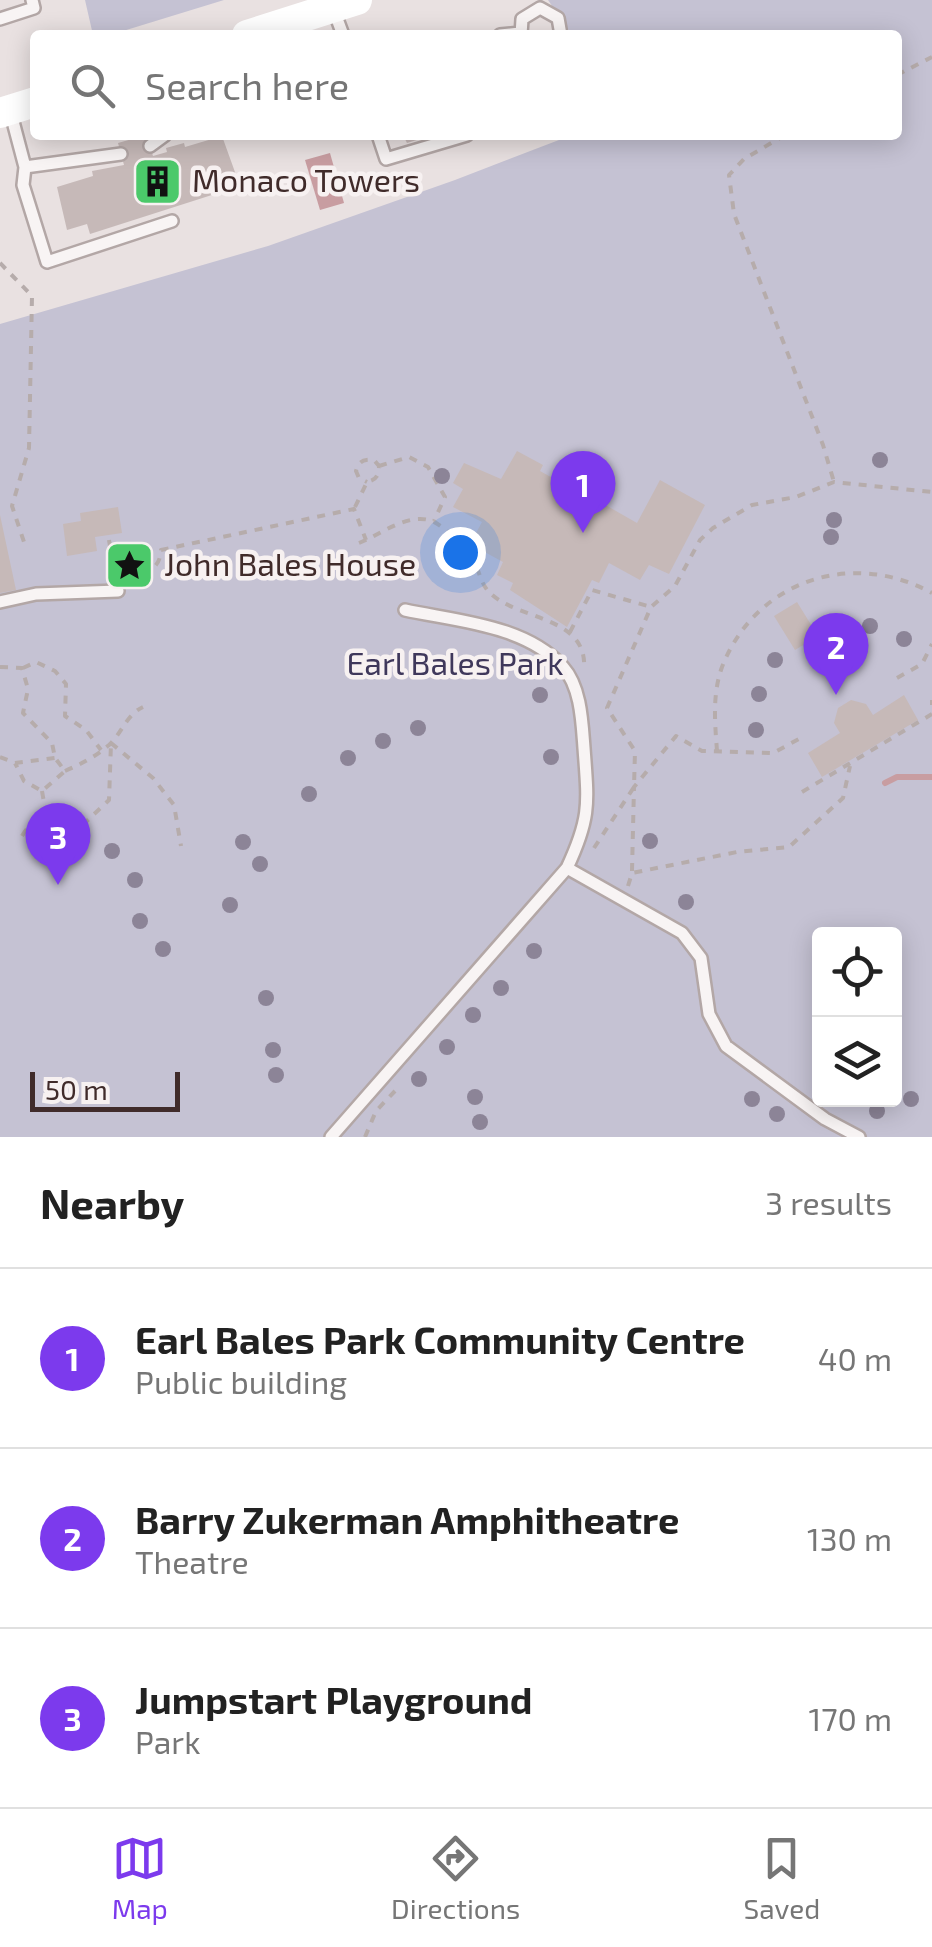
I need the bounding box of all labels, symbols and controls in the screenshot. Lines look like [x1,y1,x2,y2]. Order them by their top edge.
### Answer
search box [30,30,902,140]
icon: search [65,58,120,113]
text: Search here [145,62,349,108]
building icon: Monaco Towers [131,155,183,207]
place label: Monaco Towers [192,160,420,198]
pin: 1 [550,450,616,533]
your location [435,527,486,578]
place icon: John Bales House [103,539,155,591]
place label: John Bales House [164,544,416,582]
pin: 2 [804,612,868,695]
park label: Earl Bales Park [346,643,564,681]
pin: 3 [26,802,90,885]
map controls [812,927,902,1107]
button: locate [812,927,902,1017]
button: layers [812,1017,902,1107]
scale bar [30,1067,180,1112]
text: 50 m [45,1072,108,1106]
text: Nearby [40,1177,184,1227]
text: 3 results [765,1183,892,1221]
text: Earl Bales Park Community Centre [135,1316,745,1362]
text: 1 [66,1339,79,1377]
text: 40 m [818,1339,892,1377]
text: Public building [135,1362,347,1400]
text: Barry Zukerman Amphitheatre [135,1496,679,1542]
text: 2 [63,1519,82,1557]
text: 130 m [807,1519,892,1557]
text: Theatre [135,1542,249,1580]
text: Jumpstart Playground [135,1676,533,1722]
text: 3 [63,1699,82,1737]
text: 170 m [808,1699,892,1737]
text: Park [135,1722,200,1760]
tab: Map [112,1831,168,1925]
tab: Directions [391,1831,520,1925]
tab: Saved [744,1831,820,1925]

